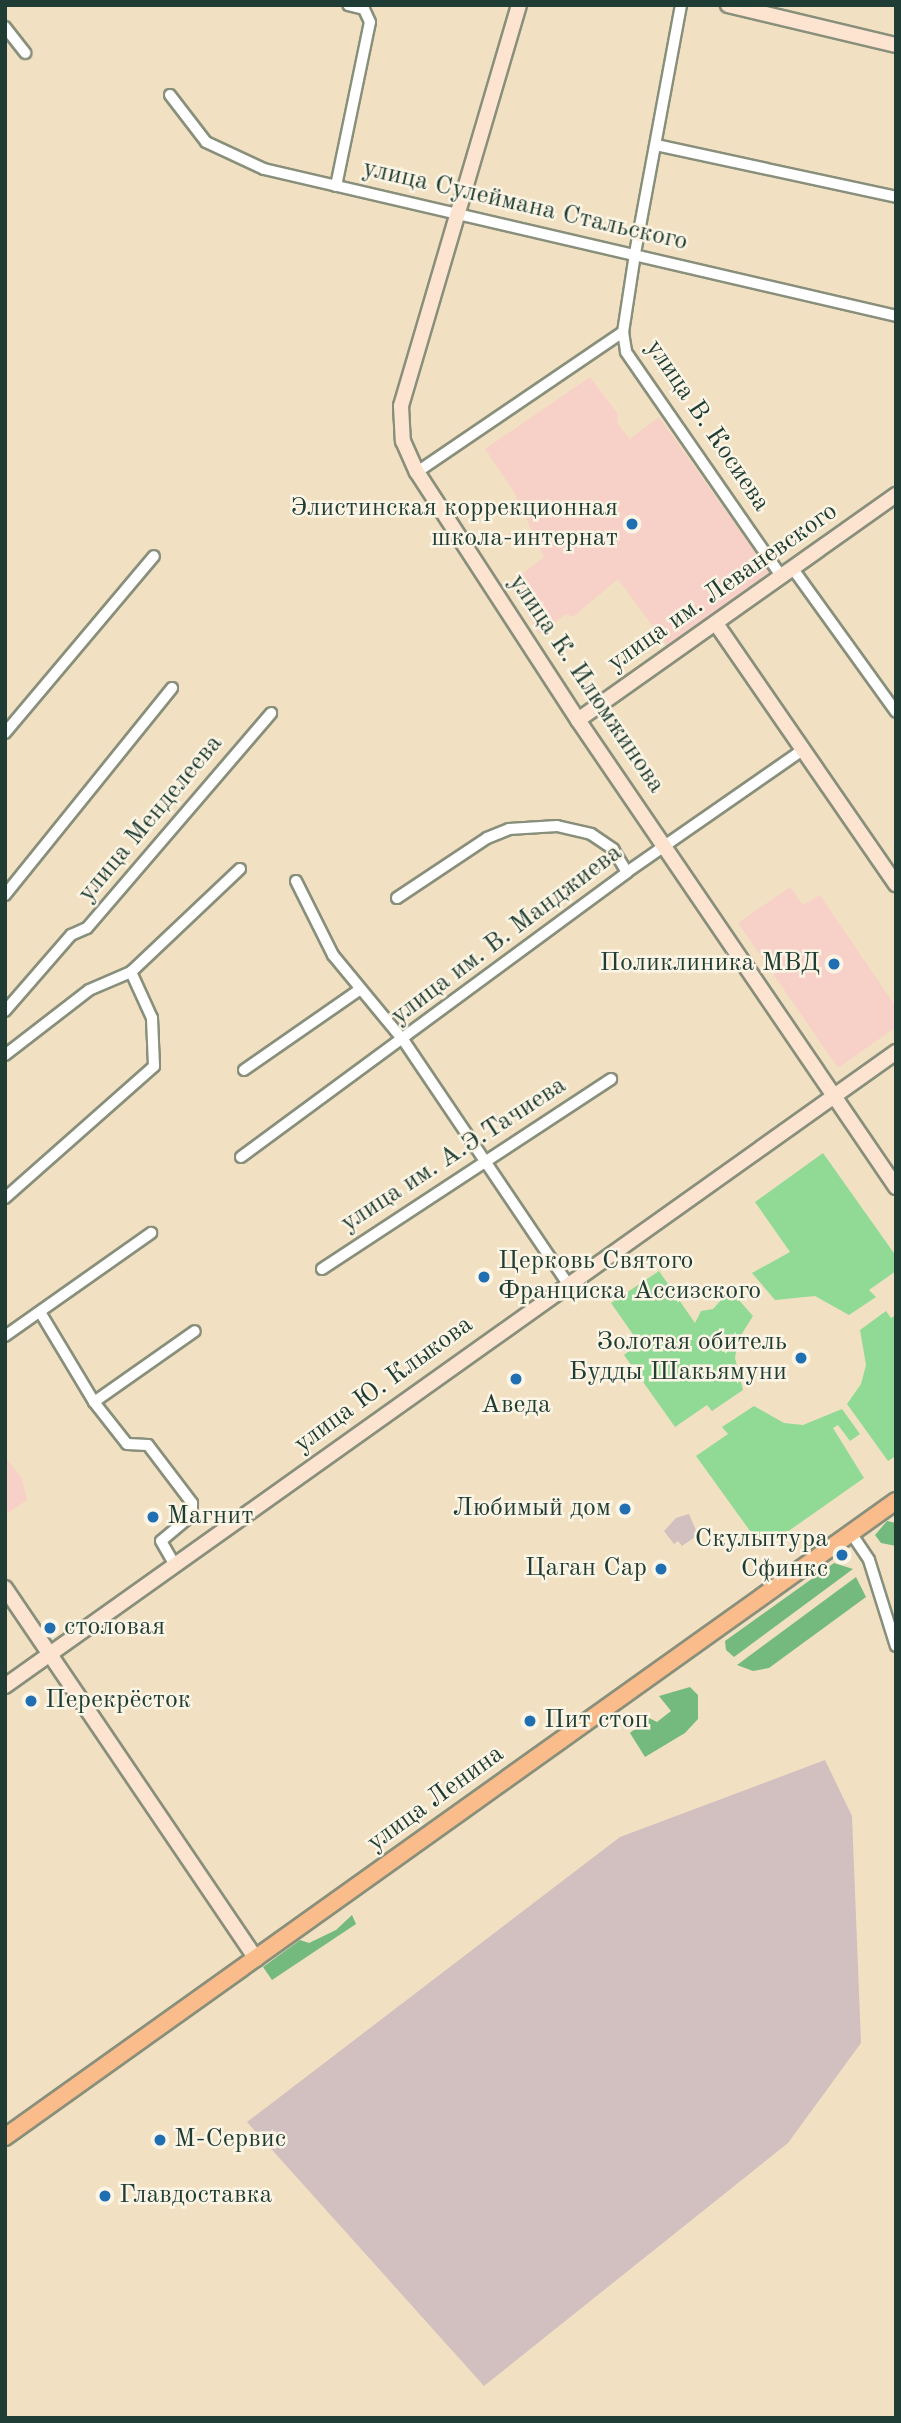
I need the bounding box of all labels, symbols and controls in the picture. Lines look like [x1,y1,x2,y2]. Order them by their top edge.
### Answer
street label: улица Сулеймана Стальского [359,153,691,259]
street label: улица В. Косиева [638,334,776,518]
place label: Элистинская коррекционная школа-интернат [291,493,618,554]
street label: улица им. Леваневского [602,497,844,679]
marker: Элистинская коррекционная школа-интернат [624,516,640,532]
street label: улица К. Илюмжинова [501,568,671,800]
street label: улица Менделеева [72,729,230,909]
street label: улица им. В. Манджиева [385,838,629,1032]
place label: Поликлиника МВД [600,948,820,980]
marker: Поликлиника МВД [826,956,842,972]
street label: улица им. А.Э.Тачиева [335,1070,573,1240]
place label: Церковь Святого Франциска Ассизского [498,1246,761,1308]
marker: Церковь Святого Франциска Ассизского [476,1269,492,1285]
street label: улица Ю. Клыкова [288,1310,480,1460]
place label: Золотая обитель Будды Шакьямуни [569,1327,787,1388]
marker: Золотая обитель Будды Шакьямуни [793,1350,809,1366]
marker: Аведа [508,1371,524,1387]
place label: Аведа [481,1390,551,1422]
place label: Любимый дом [453,1493,611,1525]
place label: Магнит [167,1501,253,1533]
marker: Любимый дом [617,1501,633,1517]
marker: Магнит [145,1509,161,1525]
place label: Скульптура Сфинкс [695,1524,828,1586]
marker: Скульптура Сфинкс [834,1547,850,1563]
place label: Цаган Сар [525,1553,647,1585]
marker: Цаган Сар [653,1561,669,1577]
place label: столовая [64,1612,165,1644]
marker: столовая [42,1620,58,1636]
place label: Перекрёсток [45,1685,191,1717]
marker: Перекрёсток [23,1693,39,1709]
place label: Пит стоп [544,1705,649,1737]
marker: Пит стоп [522,1713,538,1729]
street label: улица Ленина [362,1739,510,1859]
place label: М-Сервис [174,2124,286,2156]
marker: М-Сервис [152,2132,168,2148]
place label: Главдоставка [119,2180,272,2212]
marker: Главдоставка [97,2188,113,2204]

